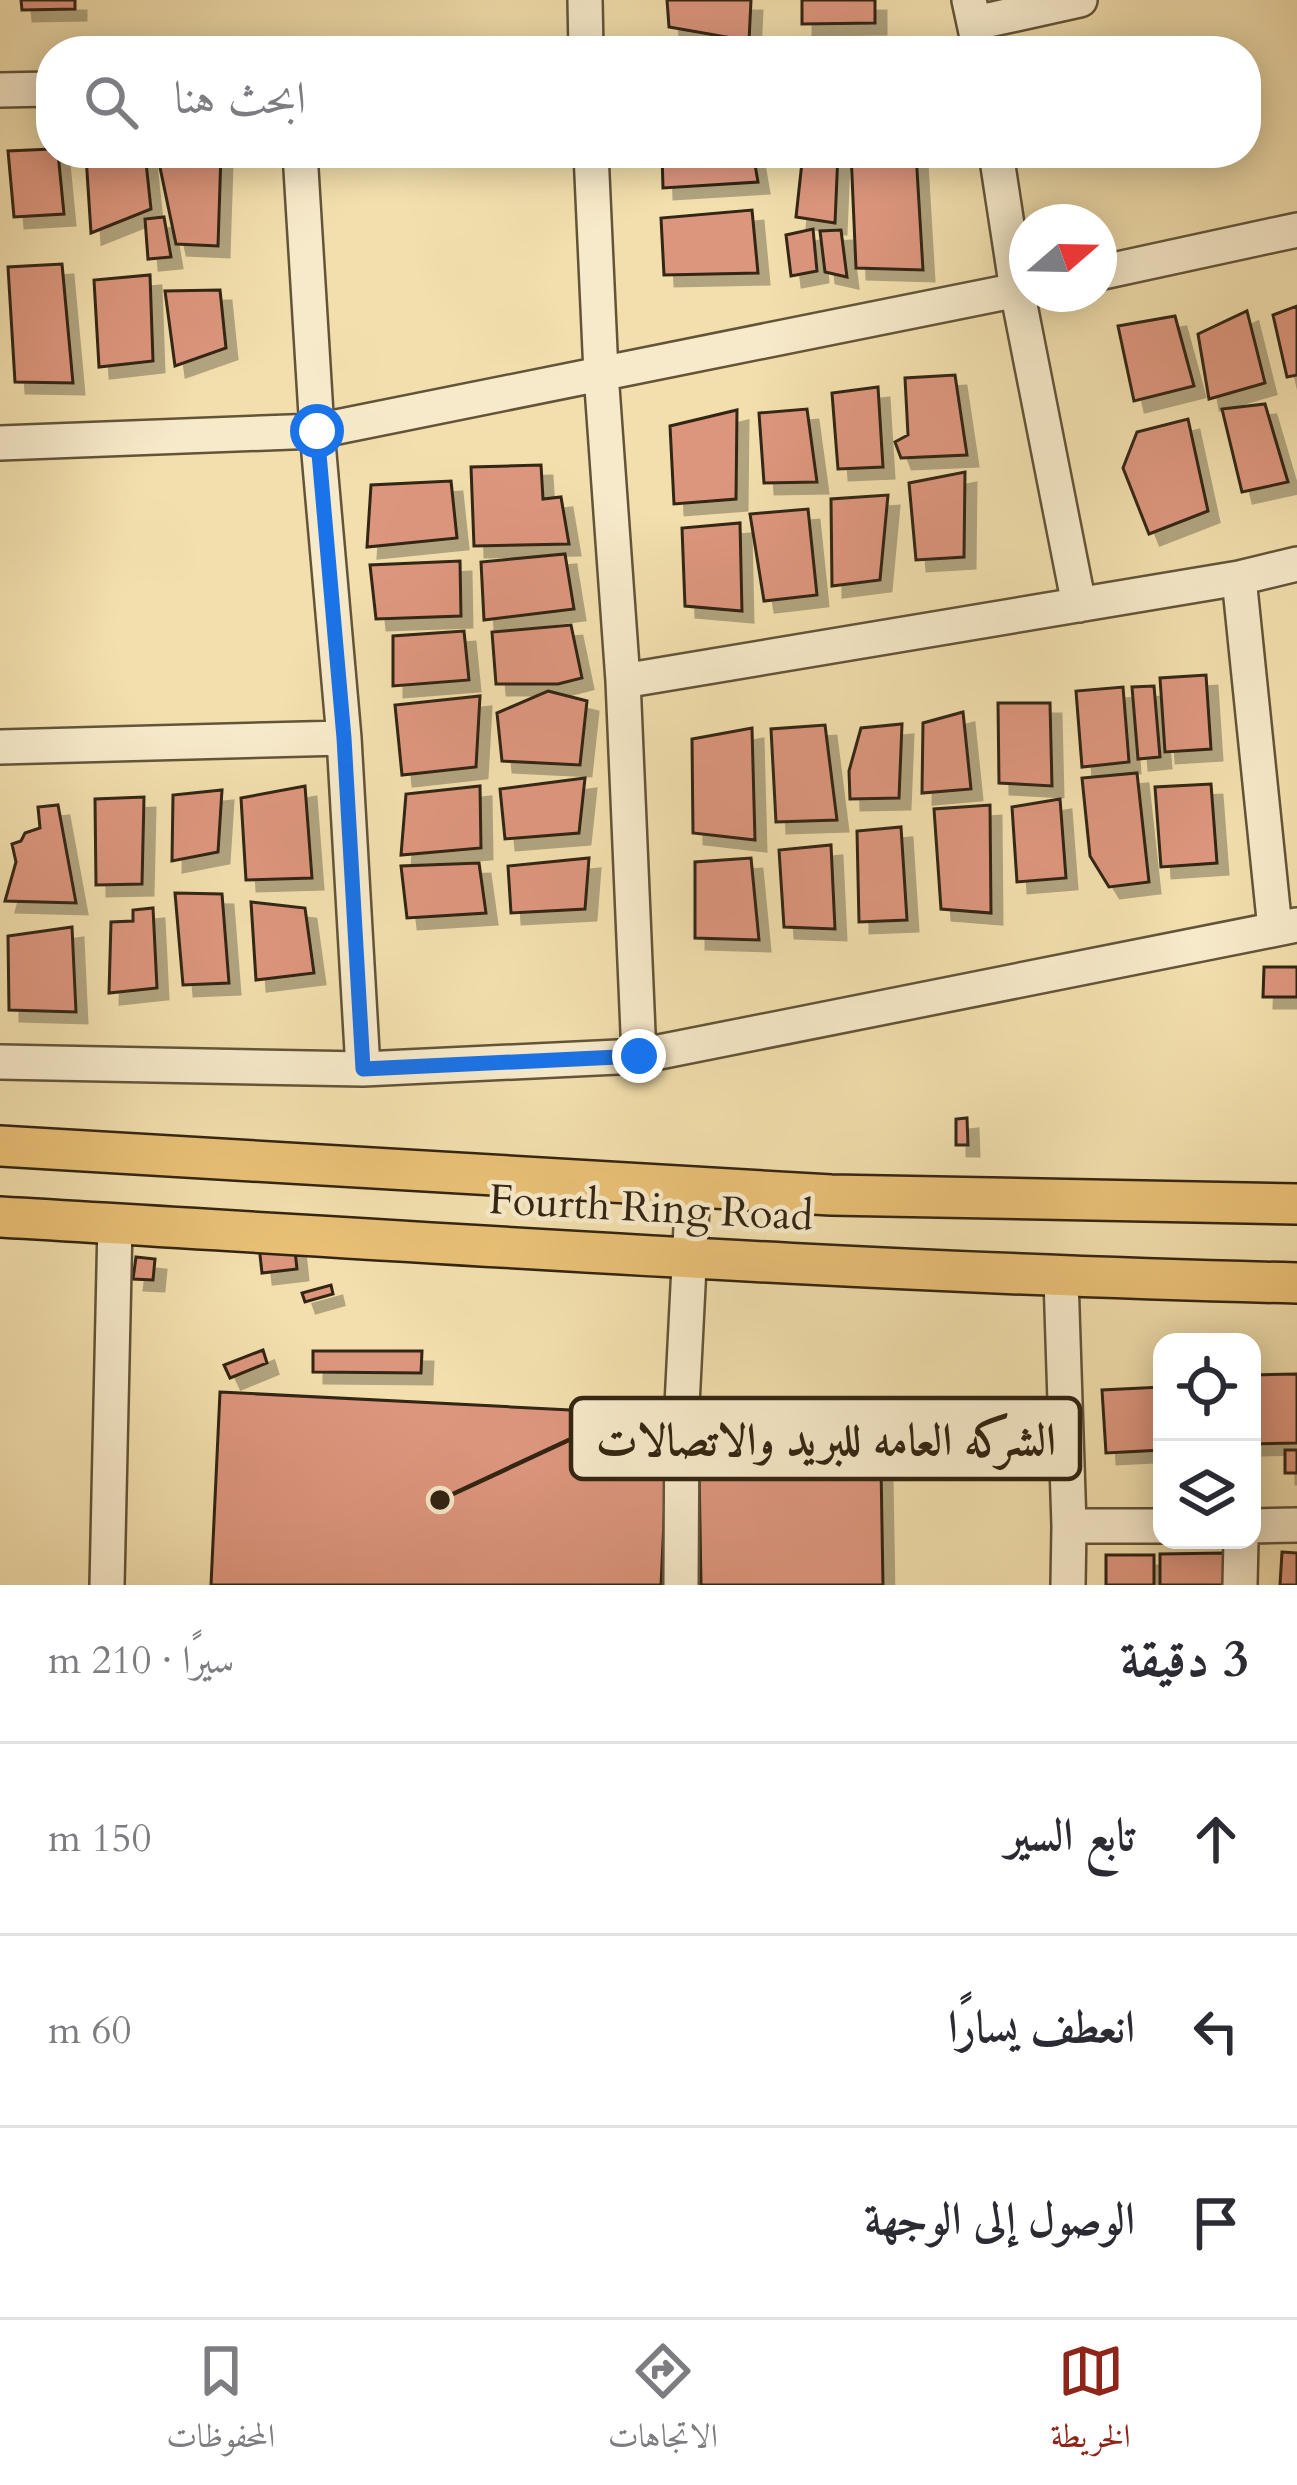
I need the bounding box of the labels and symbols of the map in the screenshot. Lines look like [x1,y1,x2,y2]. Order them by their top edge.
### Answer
north arrow [1009,204,1117,312]
route start [290,404,344,458]
route end [612,1029,666,1083]
street label: Fourth Ring Road [487,1171,815,1245]
callout: الشركه العامه للبريد والاتصالات [571,1398,1080,1479]
text: الشركه العامه للبريد والاتصالات [596,1410,1056,1471]

